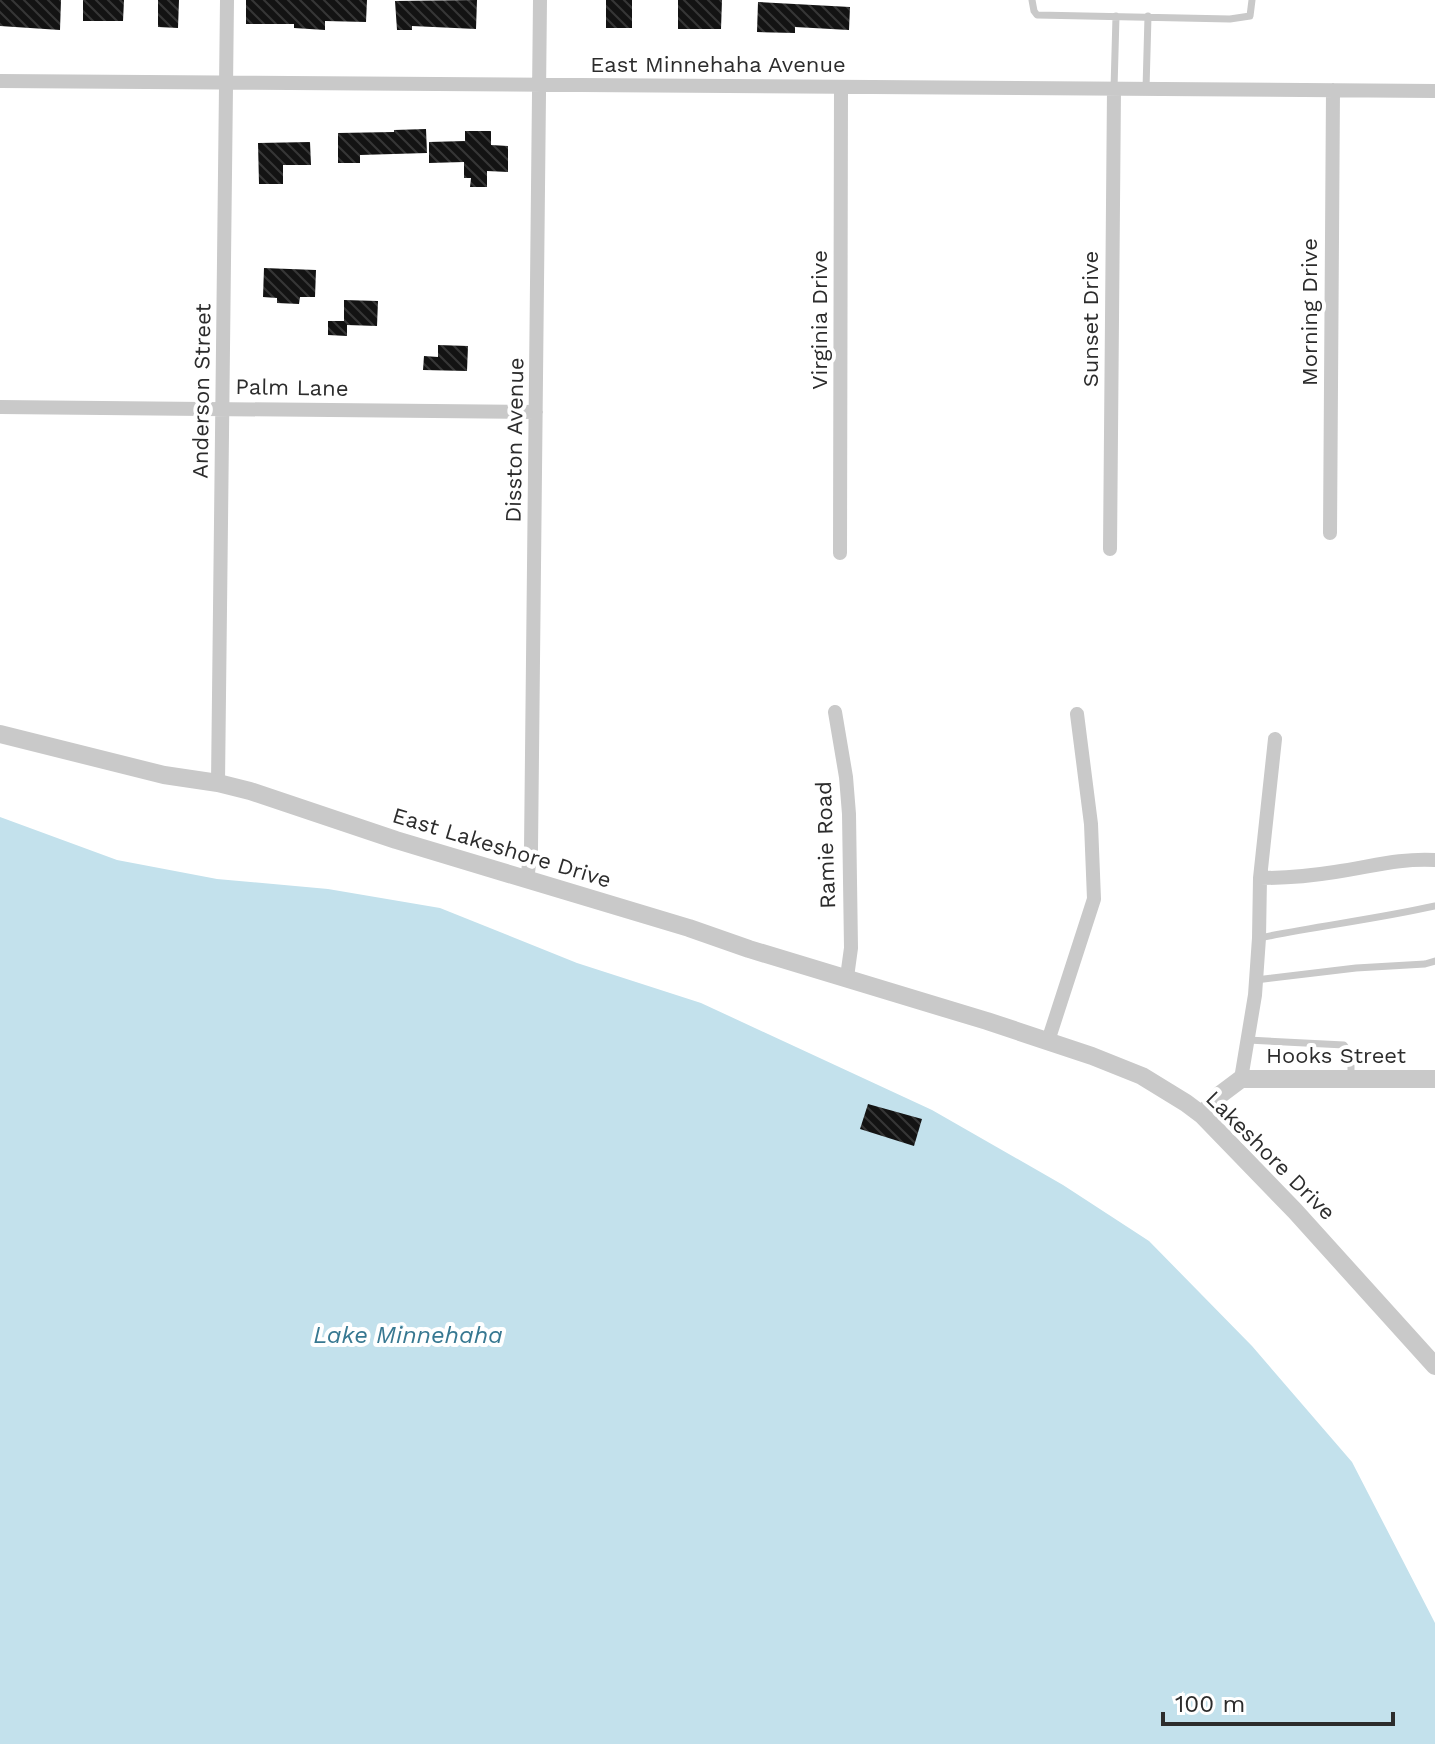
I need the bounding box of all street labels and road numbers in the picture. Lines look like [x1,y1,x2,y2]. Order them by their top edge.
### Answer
street label: East Minnehaha Avenue [590,52,846,77]
street label: Morning Drive [1297,238,1322,386]
street label: Virginia Drive [807,250,832,390]
street label: Sunset Drive [1078,251,1103,387]
street label: Anderson Street [187,303,216,479]
street label: Disston Avenue [501,357,528,523]
street label: Palm Lane [235,374,349,401]
street label: Ramie Road [811,781,840,909]
street label: East Lakeshore Drive [390,802,614,893]
street label: Hooks Street [1266,1043,1406,1068]
street label: Lakeshore Drive [1201,1086,1340,1225]

